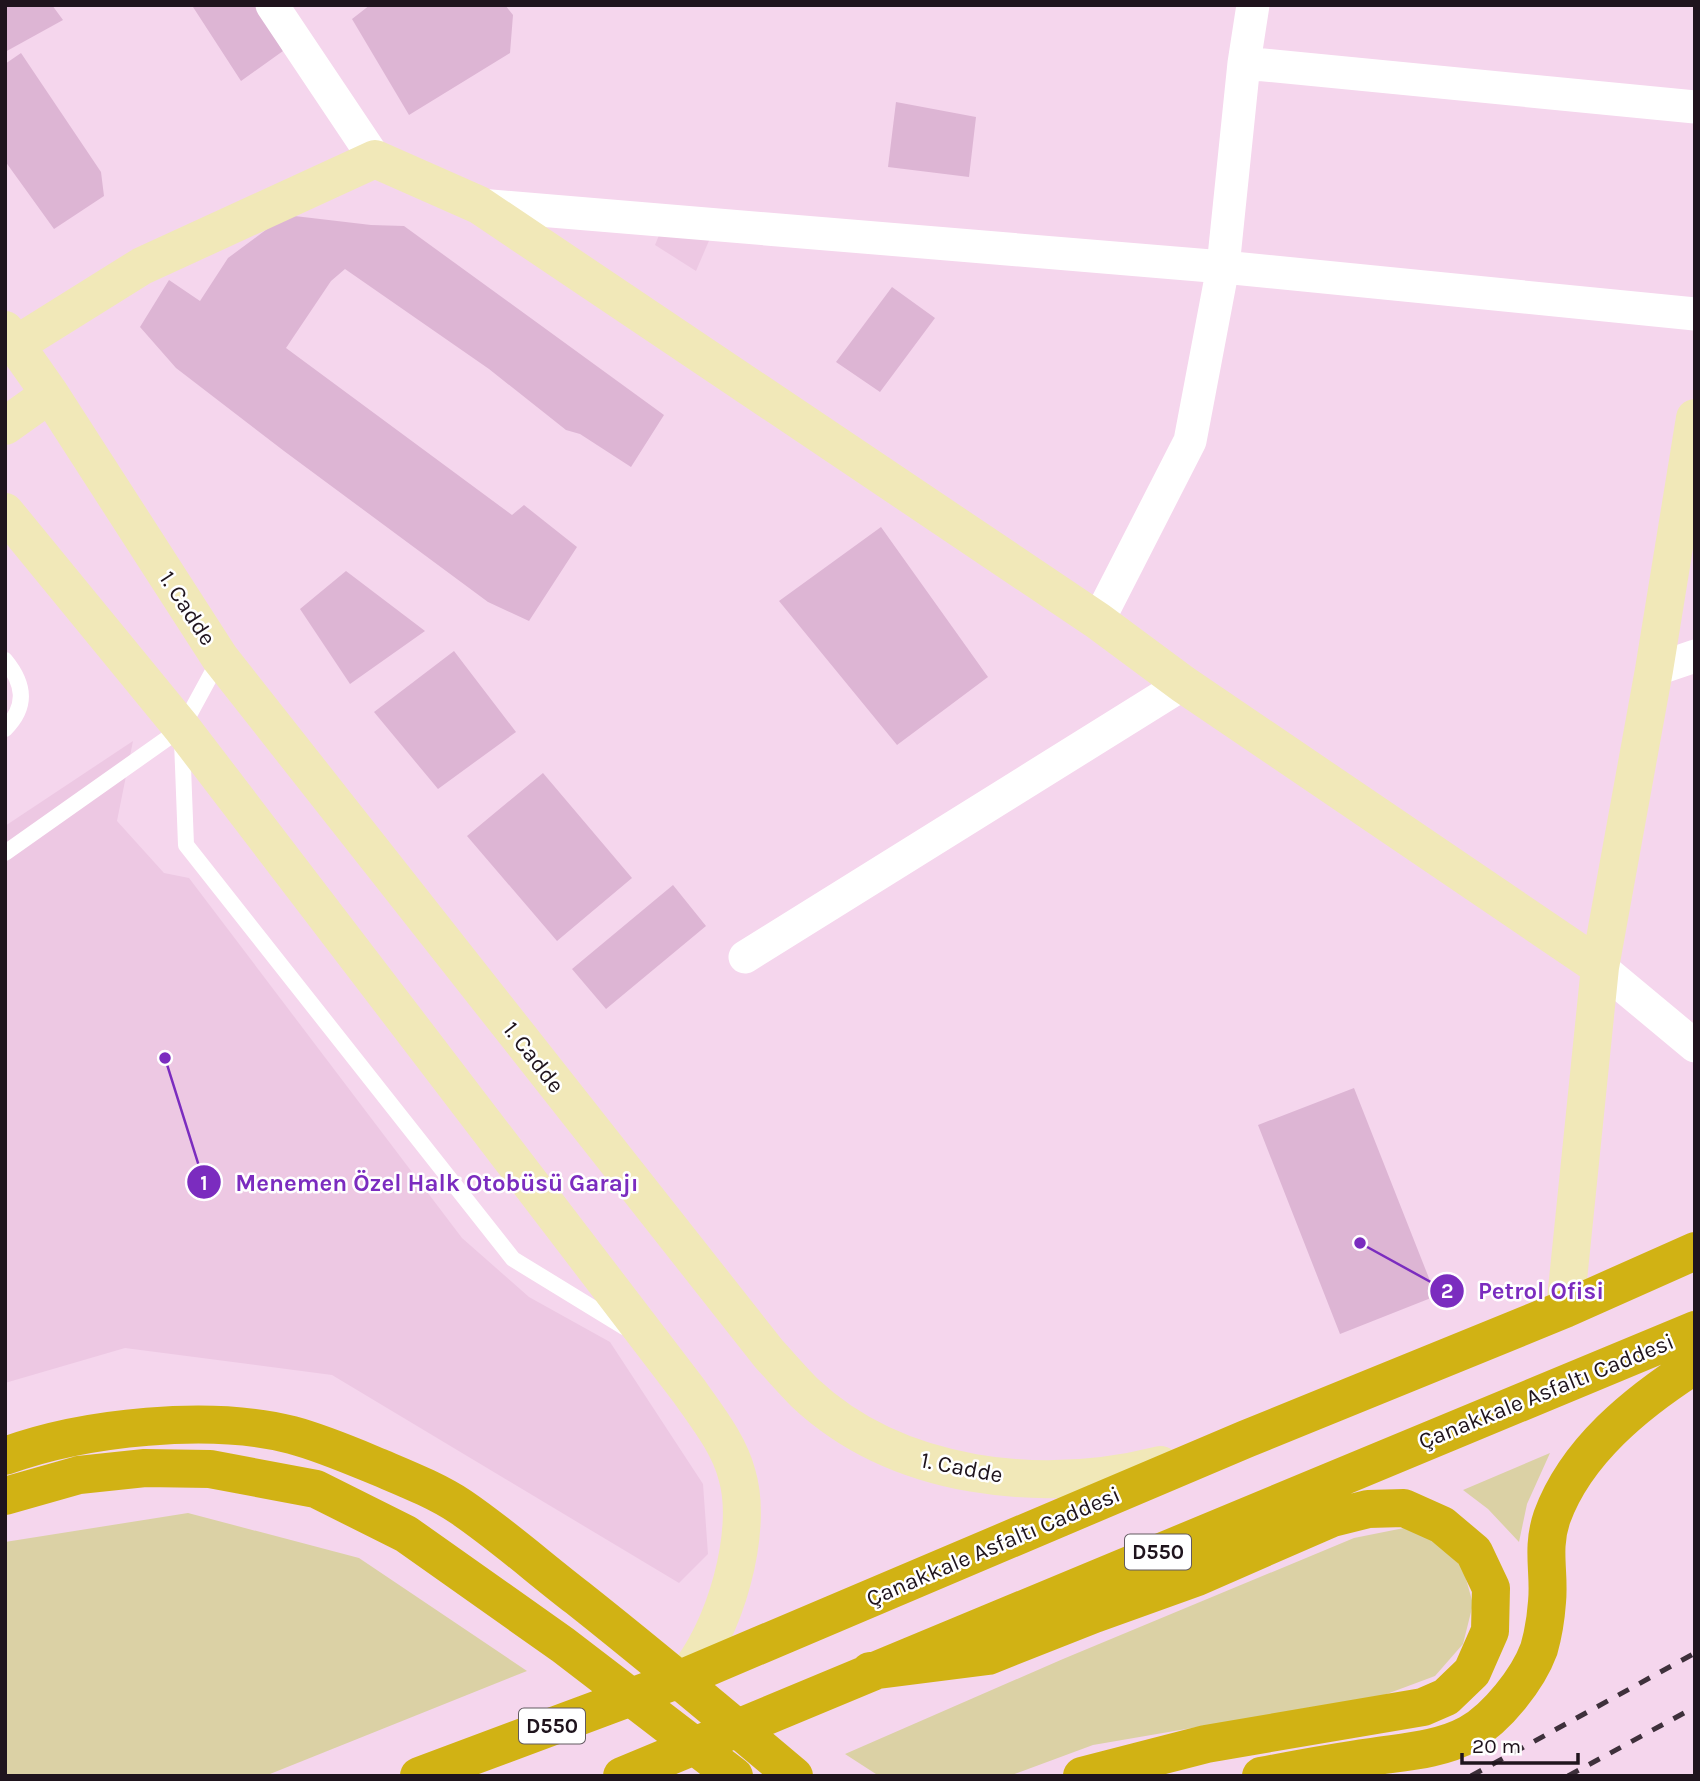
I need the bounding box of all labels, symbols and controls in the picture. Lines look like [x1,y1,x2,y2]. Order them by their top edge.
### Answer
street label: 1. Cadde [154,566,222,650]
street label: 1. Cadde [497,1016,570,1098]
callout: Menemen Özel Halk Otobüsü Garajı [186,1160,653,1205]
text: Menemen Özel Halk Otobüsü Garajı [235,1169,639,1197]
text: 1 [200,1171,208,1195]
callout: Petrol Ofisi [1429,1268,1618,1313]
text: Petrol Ofisi [1478,1277,1604,1305]
text: 2 [1441,1279,1453,1303]
street label: Çanakkale Asfaltı Caddesi [1415,1328,1678,1455]
street label: 1. Cadde [919,1446,1005,1489]
street label: Çanakkale Asfaltı Caddesi [862,1481,1124,1612]
road number: D550 [1125,1534,1191,1570]
road number: D550 [519,1708,585,1744]
scale bar [1462,1722,1578,1766]
text: 20 m [1472,1734,1521,1758]

